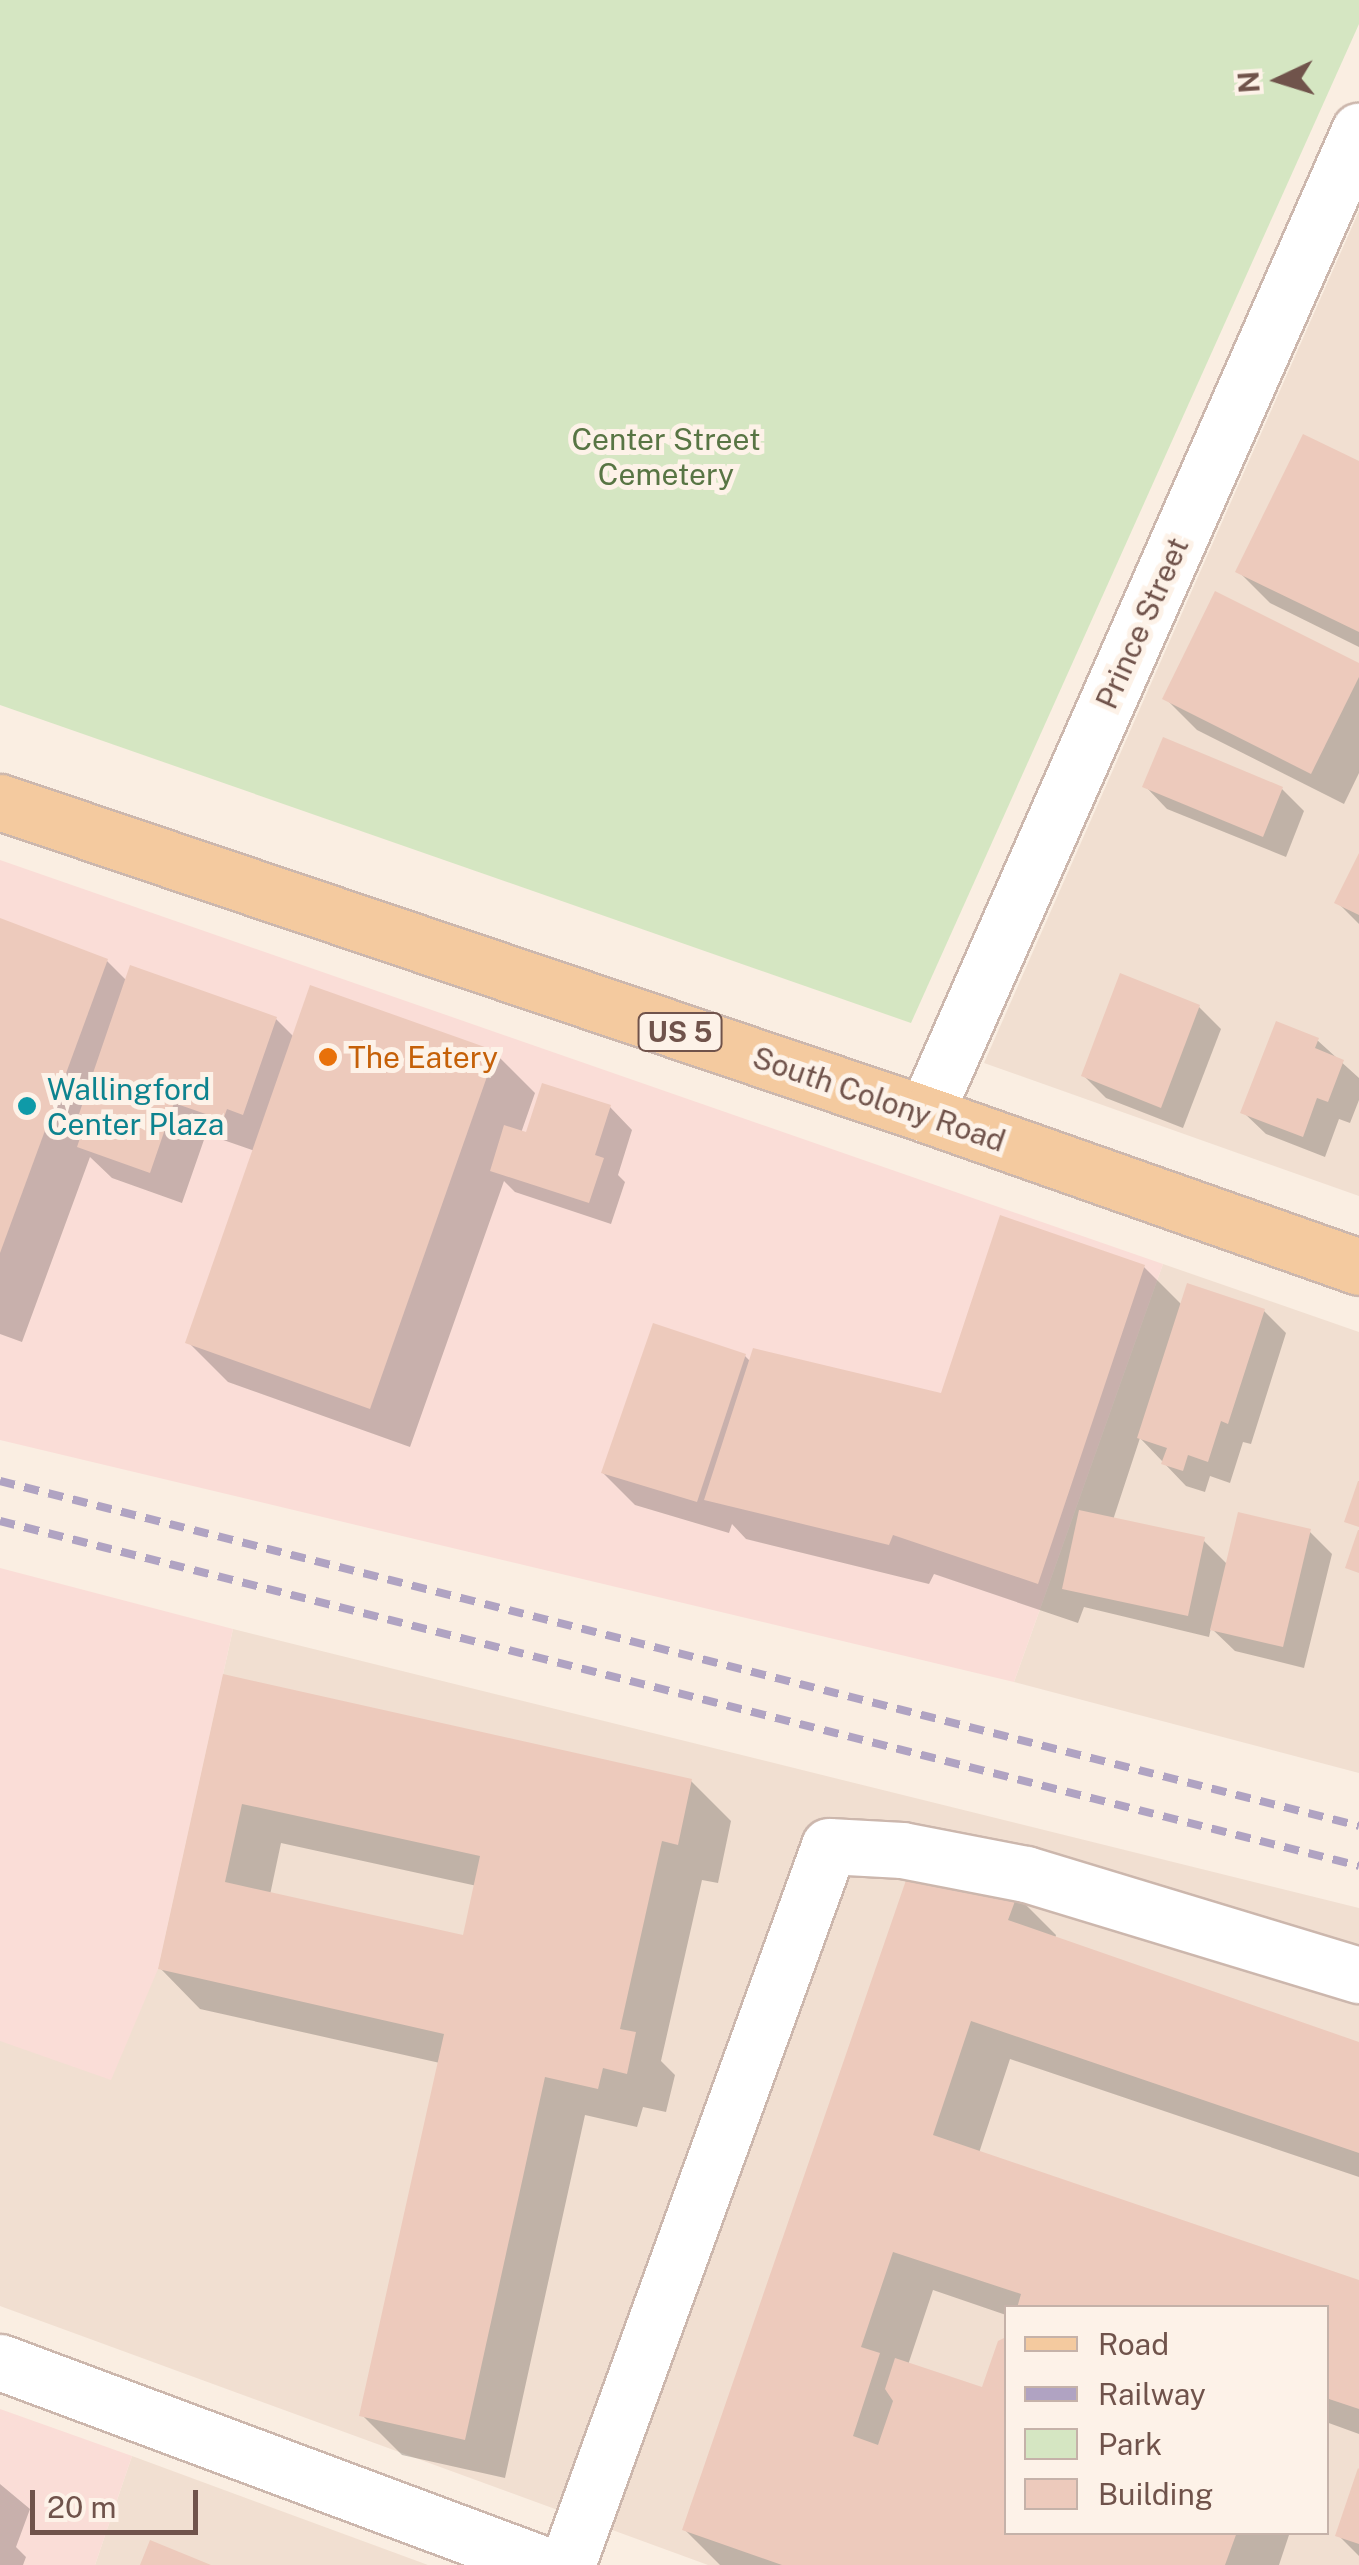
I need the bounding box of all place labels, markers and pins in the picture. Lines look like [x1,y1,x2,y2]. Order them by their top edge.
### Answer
place label: The Eatery [348,1039,498,1075]
marker: The Eatery [317,1046,339,1068]
place label: Wallingford Center Plaza [47,1071,224,1142]
marker: Wallingford Center Plaza [16,1095,38,1117]

